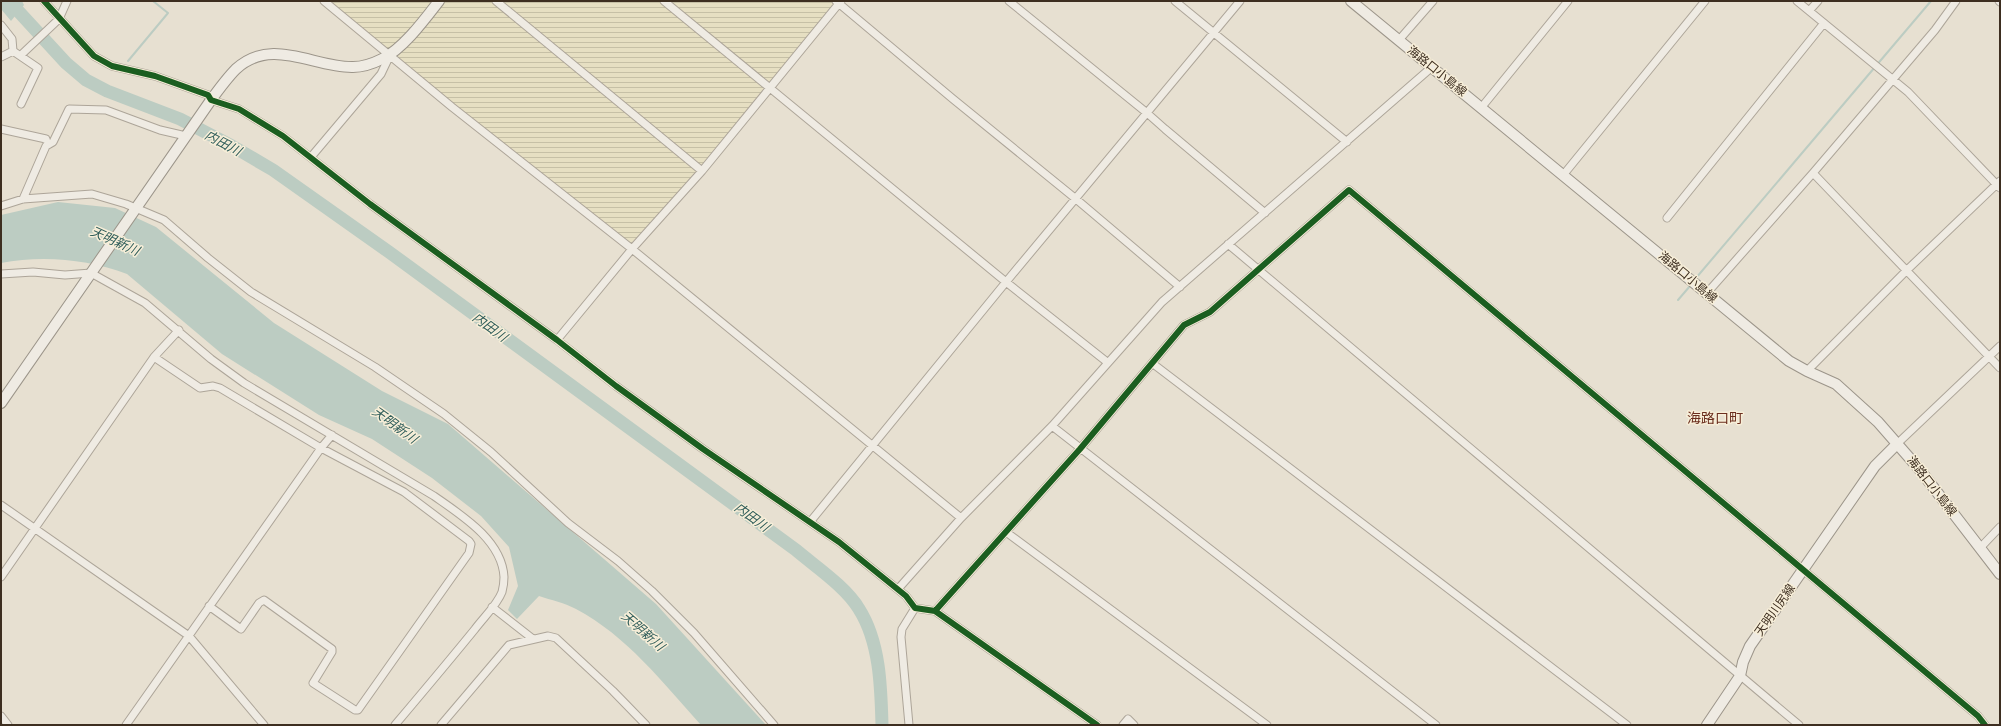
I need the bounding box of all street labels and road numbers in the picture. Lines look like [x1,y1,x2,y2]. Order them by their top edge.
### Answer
street label: 海路口小島線 [1404,42,1470,100]
street label: 海路口小島線 [1655,248,1721,306]
street label: 海路口小島線 [1904,453,1960,519]
street label: 天明川尻線 [1751,581,1799,639]

